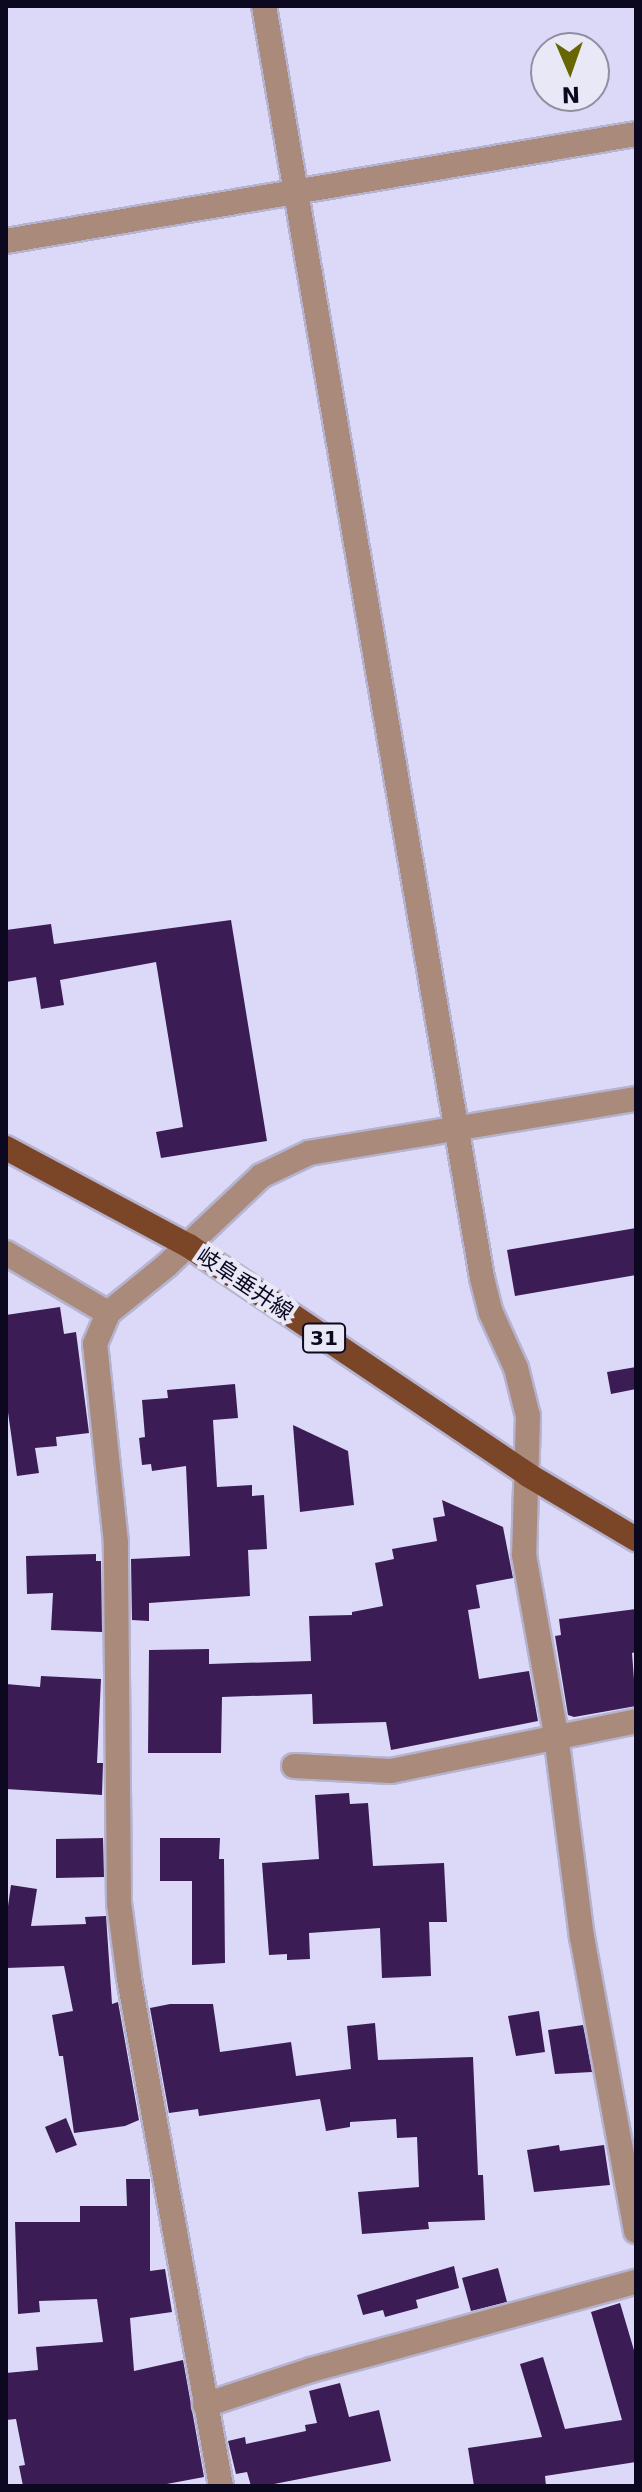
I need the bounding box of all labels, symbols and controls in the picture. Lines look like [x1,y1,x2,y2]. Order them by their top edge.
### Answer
north arrow [530,32,610,112]
text: N [561,82,580,107]
street label: 岐阜垂井線 [192,1242,298,1326]
road number: 31 [302,1322,346,1354]

